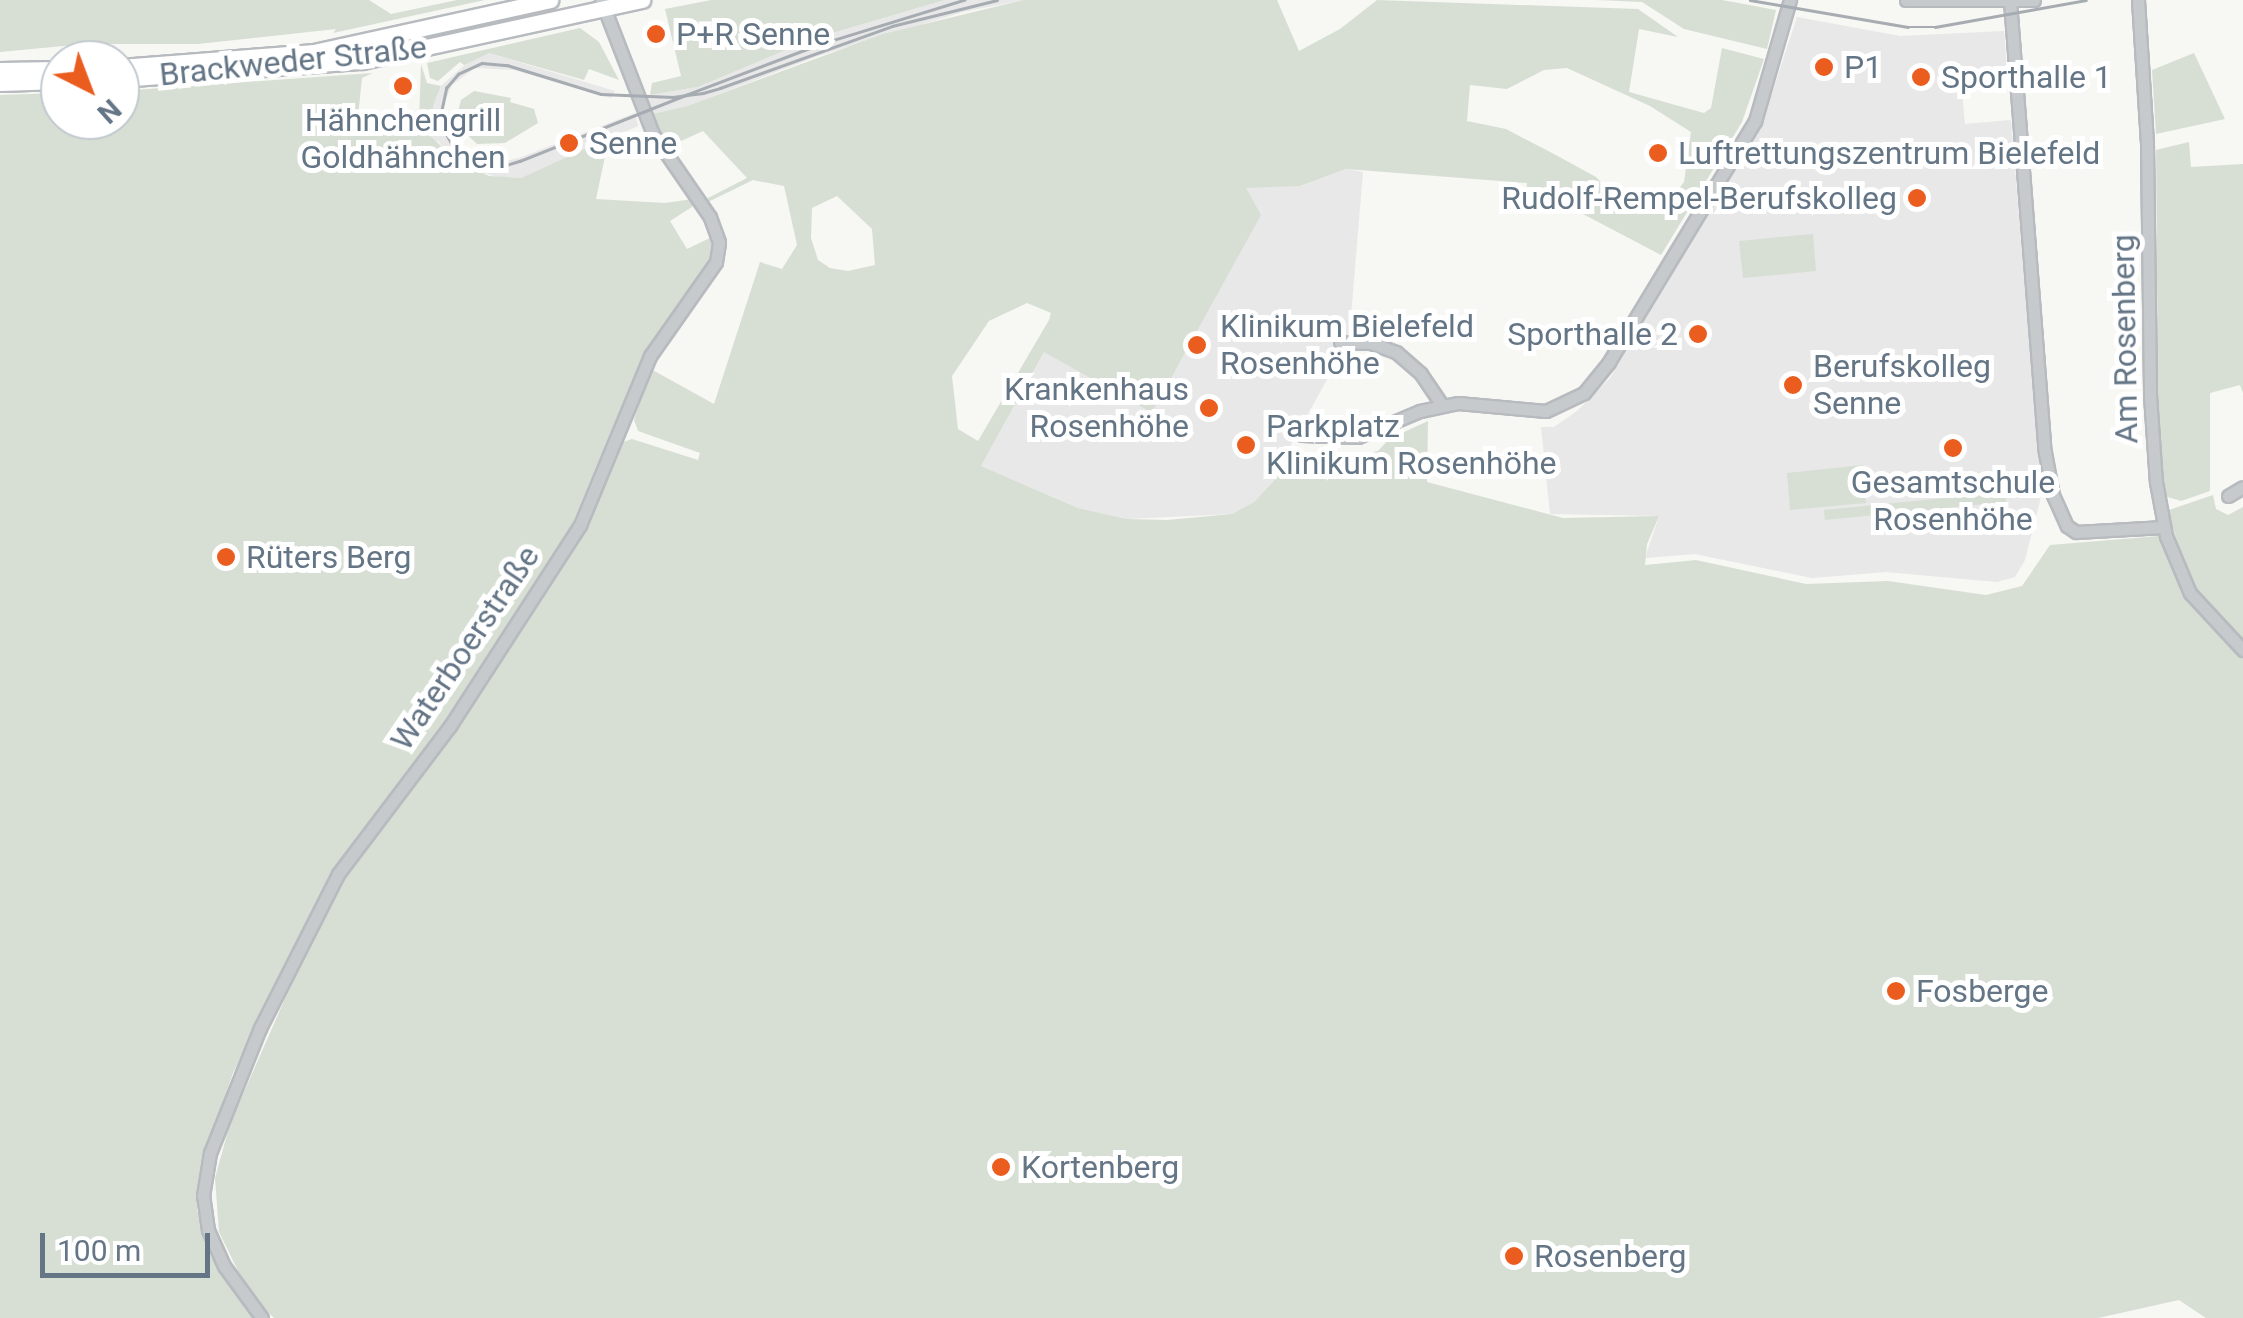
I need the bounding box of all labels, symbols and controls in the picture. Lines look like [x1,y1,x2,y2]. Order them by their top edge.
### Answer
place label: P+R Senne [676,15,830,53]
marker: P+R Senne [645,23,667,45]
street label: Brackweder Straße [158,28,428,94]
north arrow [40,40,140,140]
place label: P1 [1844,48,1882,86]
marker: P1 [1813,56,1835,78]
place label: Sporthalle 1 [1941,58,2112,96]
marker: Sporthalle 1 [1910,66,1932,88]
marker: Hähnchengrill Goldhähnchen [392,75,414,97]
text: N [91,92,127,130]
place label: Hähnchengrill Goldhähnchen [300,102,506,177]
place label: Senne [589,124,677,162]
marker: Senne [558,132,580,154]
place label: Luftrettungszentrum Bielefeld [1678,134,2100,172]
marker: Luftrettungszentrum Bielefeld [1647,142,1669,164]
place label: Rudolf-Rempel-Berufskolleg [1501,179,1897,217]
marker: Rudolf-Rempel-Berufskolleg [1906,187,1928,209]
street label: Am Rosenberg [2104,234,2146,444]
place label: Klinikum Bielefeld Rosenhöhe [1220,308,1474,383]
place label: Sporthalle 2 [1507,315,1678,353]
marker: Sporthalle 2 [1687,323,1709,345]
marker: Klinikum Bielefeld Rosenhöhe [1184,332,1210,358]
place label: Berufskolleg Senne [1813,348,1991,423]
place label: Krankenhaus Rosenhöhe [1004,371,1189,446]
marker: Berufskolleg Senne [1782,374,1804,396]
marker: Krankenhaus Rosenhöhe [1198,397,1220,419]
place label: Parkplatz Klinikum Rosenhöhe [1266,408,1557,483]
marker: Parkplatz Klinikum Rosenhöhe [1235,434,1257,456]
marker: Gesamtschule Rosenhöhe [1942,437,1964,459]
place label: Gesamtschule Rosenhöhe [1851,464,2055,539]
place label: Rüters Berg [246,538,412,576]
street label: Waterboerstraße [382,539,548,757]
marker: Rüters Berg [215,546,237,568]
place label: Fosberge [1916,972,2049,1010]
marker: Fosberge [1885,980,1907,1002]
place label: Kortenberg [1021,1148,1179,1186]
marker: Kortenberg [990,1156,1012,1178]
scale bar [45,1213,215,1275]
text: 100 m [57,1233,141,1268]
place label: Rosenberg [1534,1237,1687,1275]
marker: Rosenberg [1503,1245,1525,1267]

